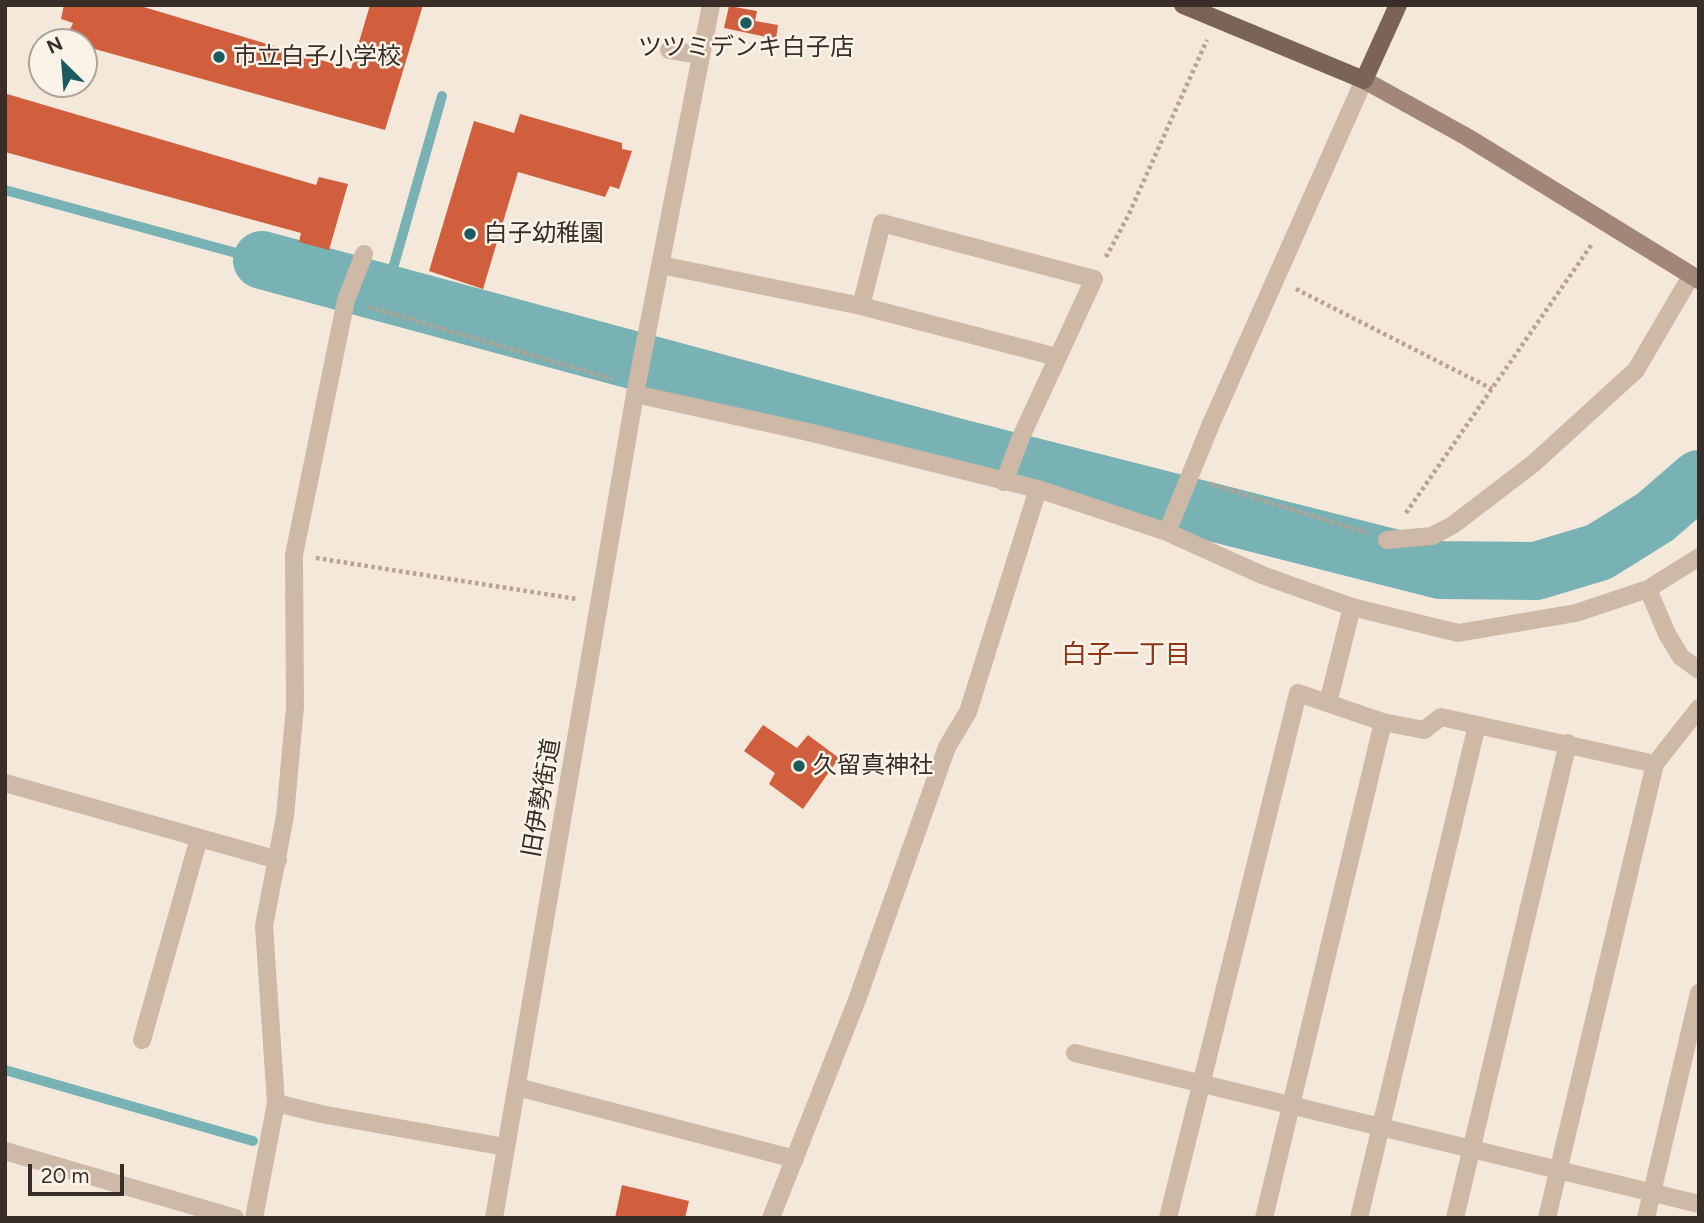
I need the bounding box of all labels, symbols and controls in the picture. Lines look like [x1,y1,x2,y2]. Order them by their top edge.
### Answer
marker: ツツミデンキ白子店 [738,15,754,31]
north arrow [28,28,98,98]
text: N [43,32,66,59]
place label: ツツミデンキ白子店 [638,34,854,62]
place label: 市立白子小学校 [233,43,401,71]
marker: 市立白子小学校 [211,49,227,65]
place label: 白子幼稚園 [484,220,604,248]
marker: 白子幼稚園 [462,226,478,242]
district label: 白子一丁目 [1061,639,1191,671]
street label: 旧伊勢街道 [517,736,567,860]
place label: 久留真神社 [813,752,933,780]
marker: 久留真神社 [791,758,807,774]
scale bar [32,1150,128,1194]
text: 20 m [41,1163,89,1188]

